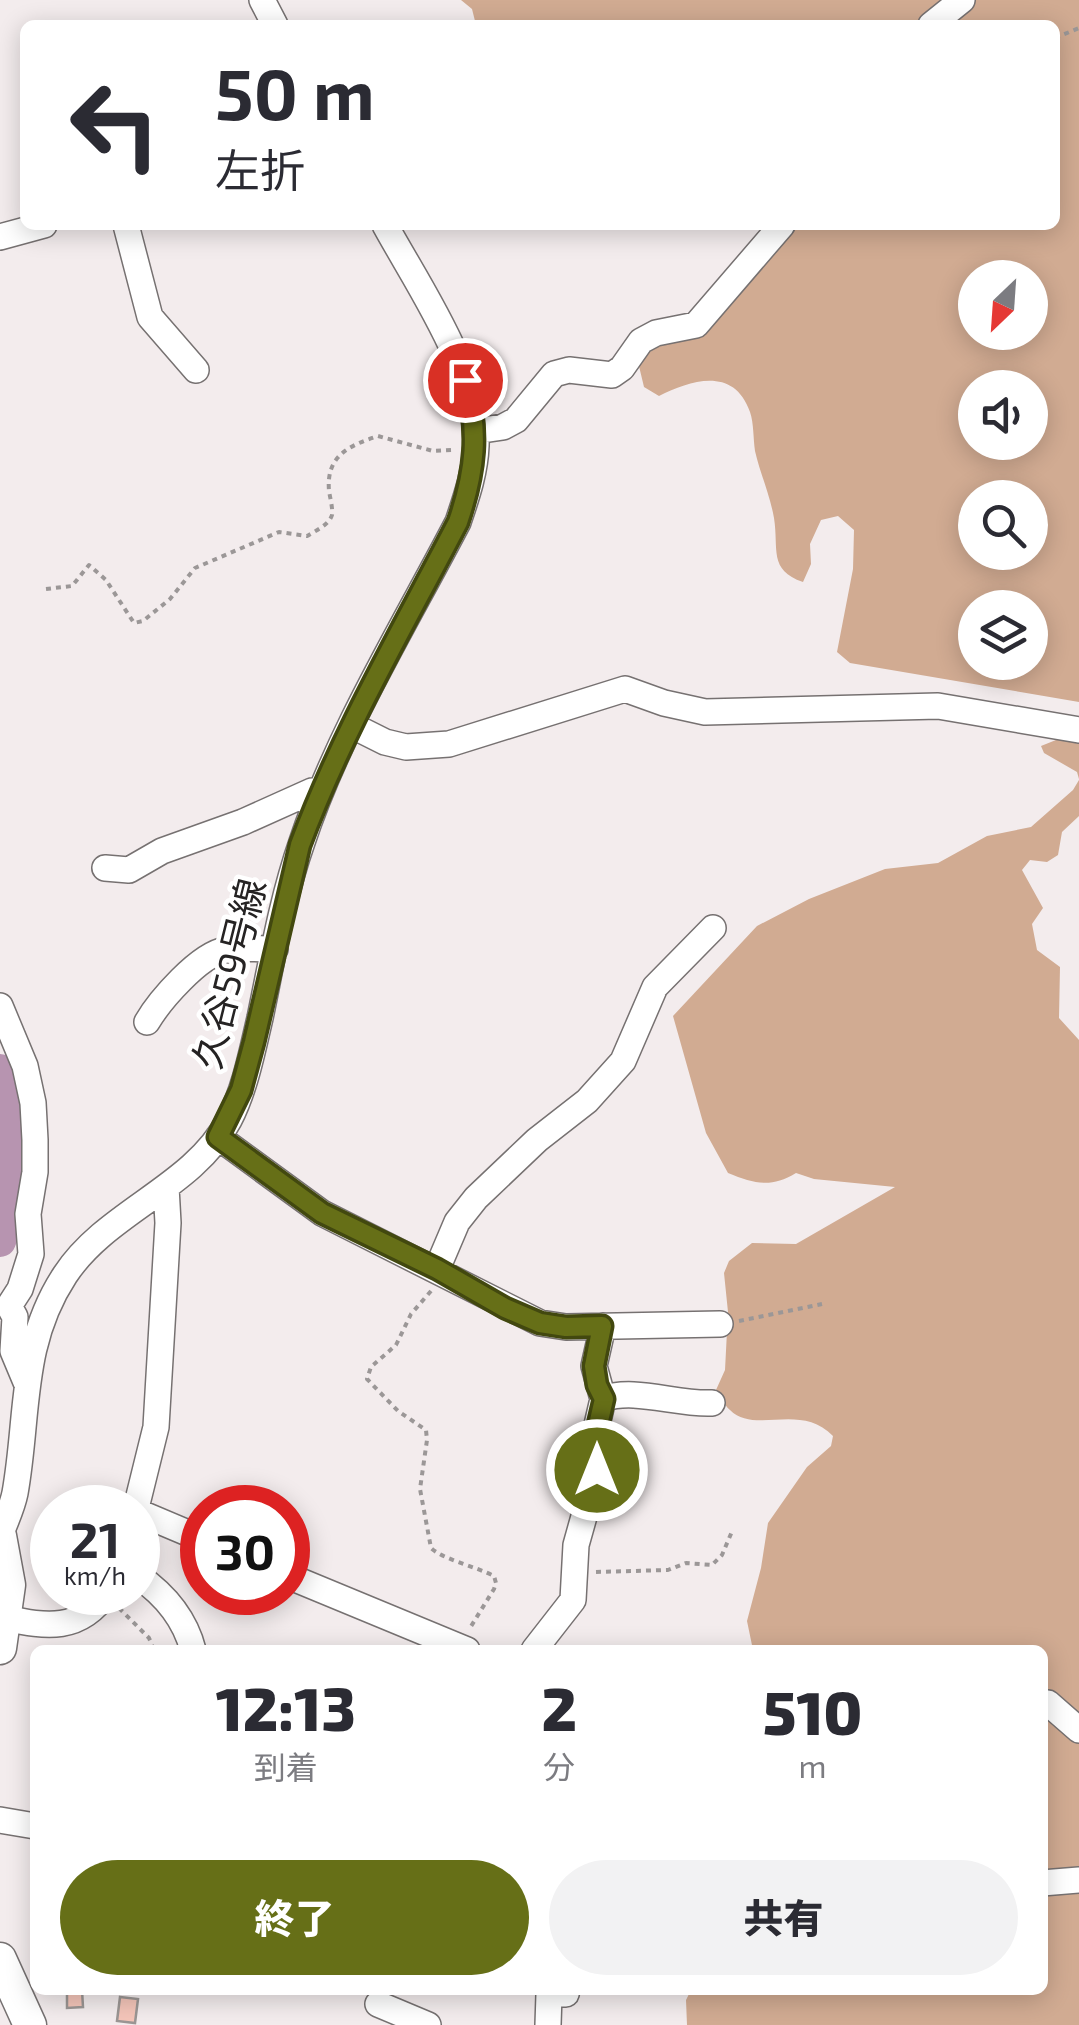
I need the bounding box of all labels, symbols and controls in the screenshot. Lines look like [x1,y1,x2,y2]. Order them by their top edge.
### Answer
text: 50 m [215,50,375,134]
icon: left [50,60,180,190]
text: 左折 [215,142,305,196]
north arrow [958,260,1048,350]
map controls [958,260,1048,680]
pin [423,338,508,423]
icon: arrive [438,353,493,408]
button: sound [958,370,1048,460]
button: search [958,480,1048,570]
button: layers [958,590,1048,680]
street label: 久谷59号線 [182,874,274,1073]
position arrow [545,1418,649,1522]
speed limit sign: 30 [180,1485,310,1615]
text: 21 [70,1508,120,1568]
text: km/h [64,1560,126,1590]
text: 12:13 [216,1671,356,1743]
text: 2 [542,1671,577,1743]
text: 510 [763,1675,862,1747]
text: m [798,1746,827,1784]
text: 到着 [254,1747,318,1785]
text: 分 [543,1747,575,1785]
button: 終了 [60,1860,529,1975]
button: 共有 [549,1860,1018,1975]

